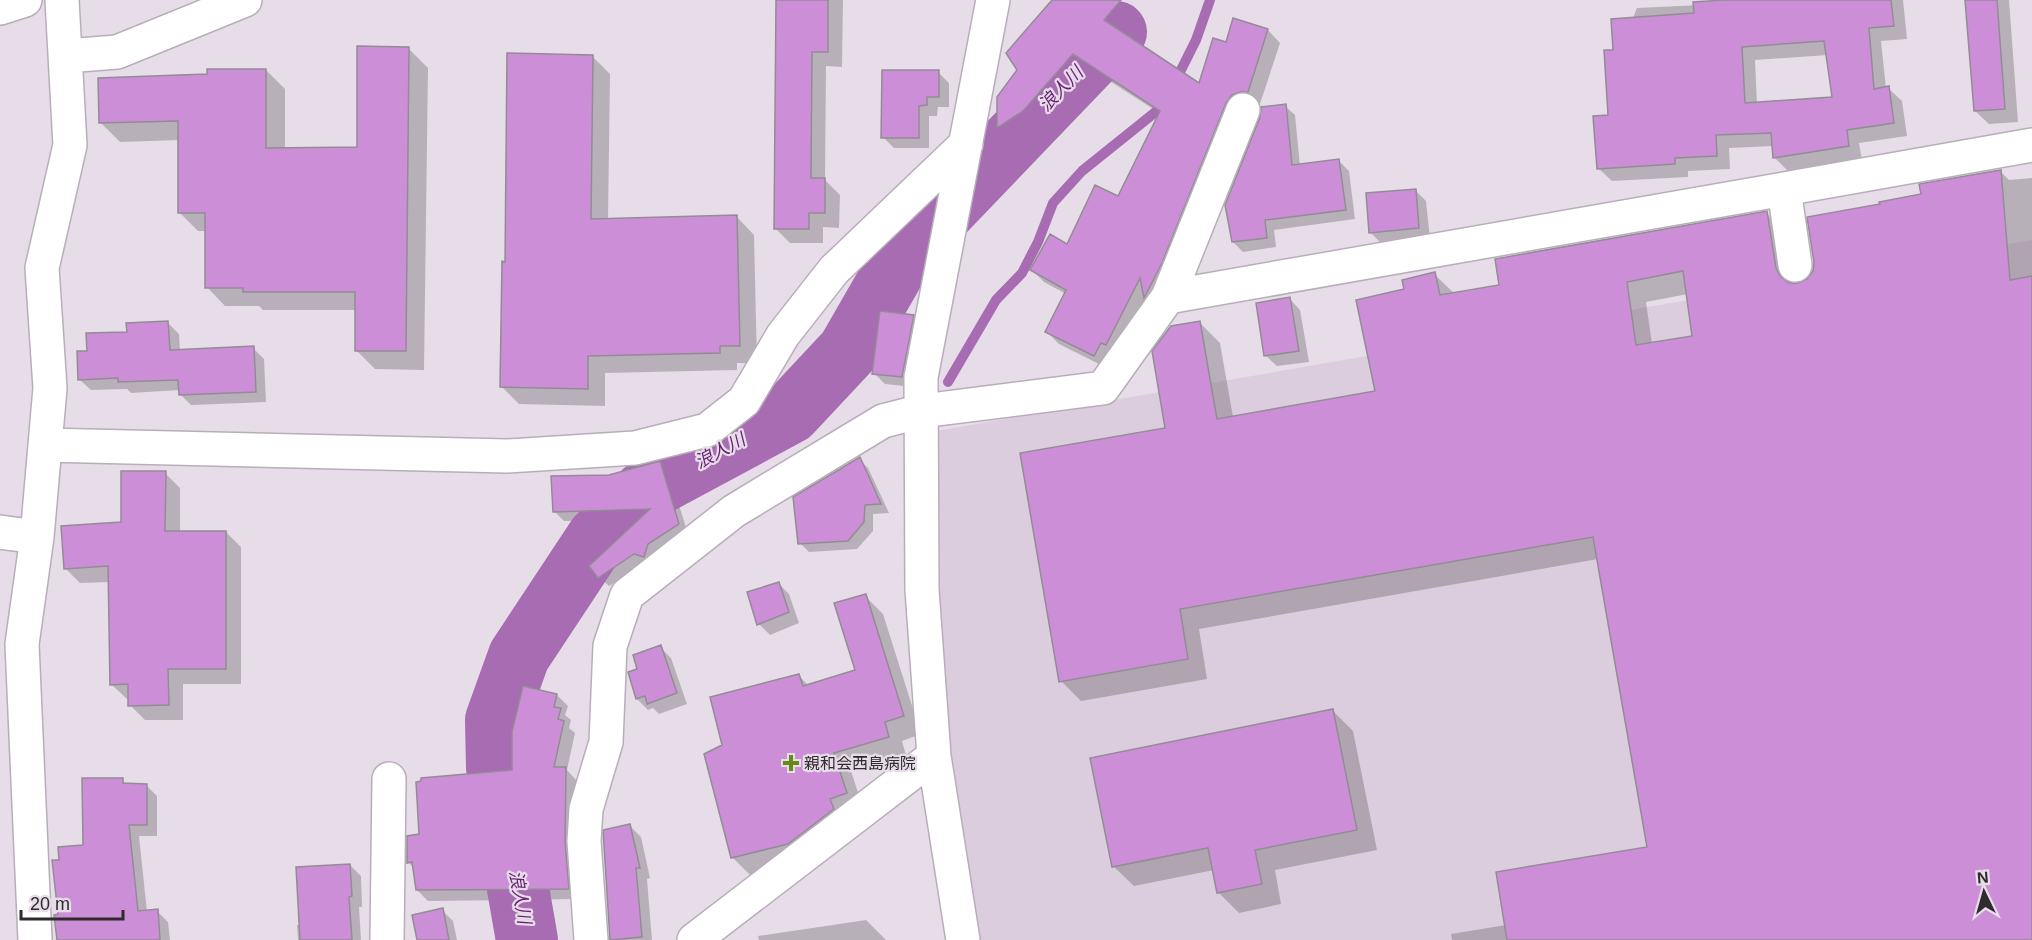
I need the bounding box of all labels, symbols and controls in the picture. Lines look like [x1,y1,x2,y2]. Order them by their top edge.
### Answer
water label: 浪人川 [1035,61,1088,115]
water label: 浪人川 [691,429,750,473]
marker: 親和会西島病院 [782,754,800,772]
place label: 親和会西島病院 [804,755,916,772]
north arrow [1954,862,2014,922]
water label: 浪人川 [505,869,535,927]
text: N [1976,869,1989,887]
scale bar [21,883,123,921]
text: 20 m [30,894,70,914]

